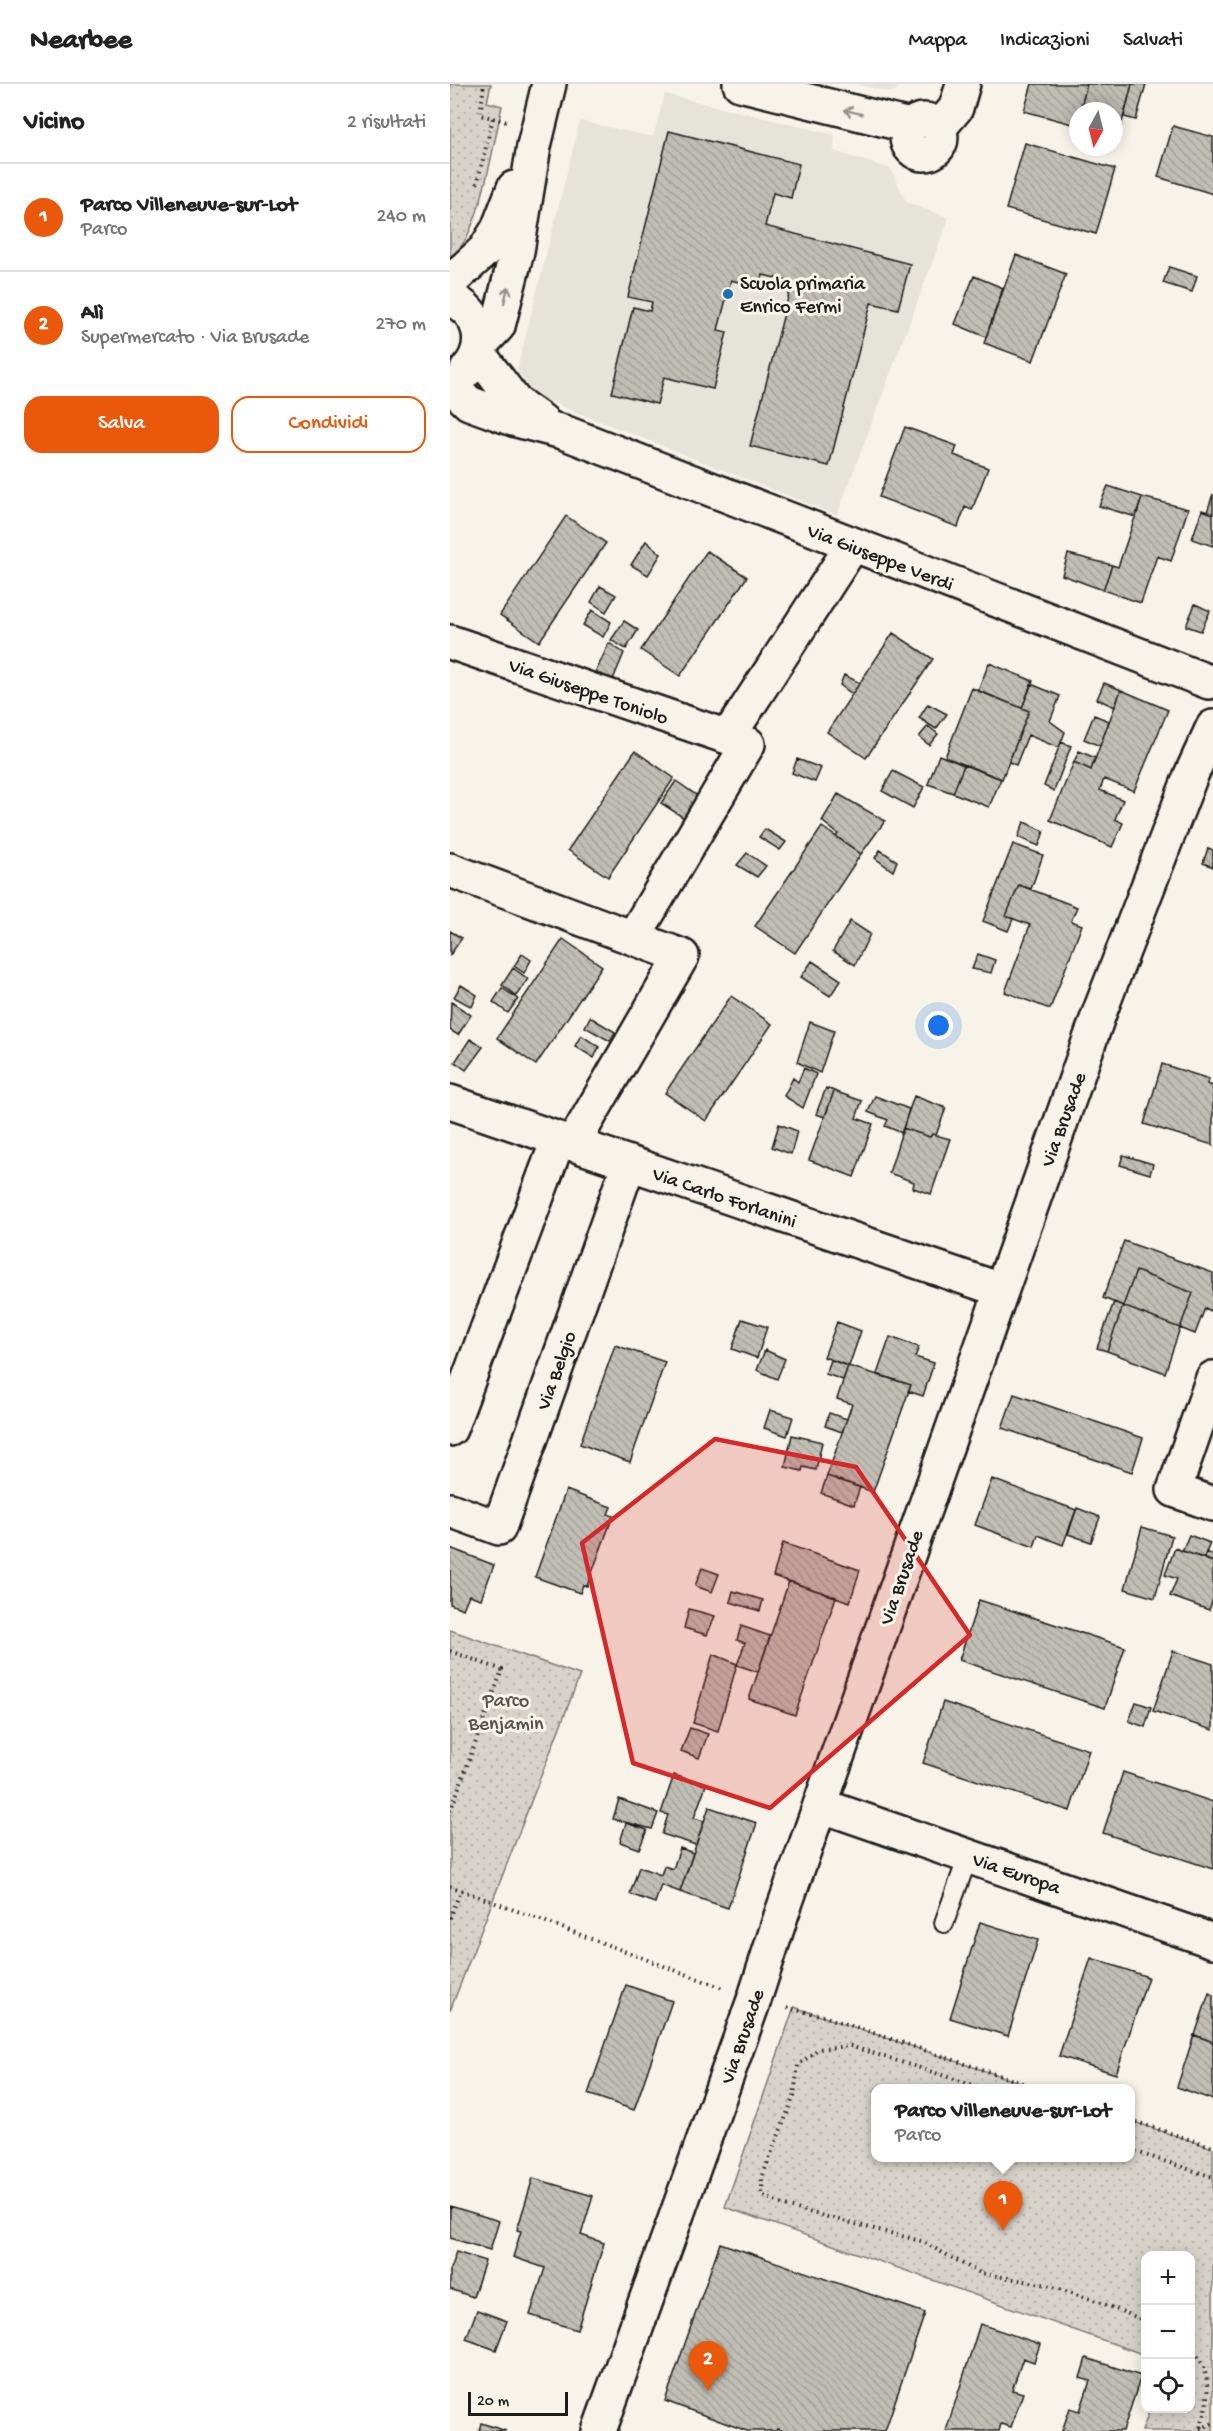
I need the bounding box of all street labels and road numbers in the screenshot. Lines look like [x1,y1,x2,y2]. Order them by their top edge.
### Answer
street label: Via Giuseppe Verdi [802,520,956,598]
street label: Via Giuseppe Toniolo [504,655,671,731]
street label: Via Brusade [1037,1069,1093,1171]
street label: Via Carlo Forlanini [648,1164,799,1235]
street label: Via Belgio [533,1329,583,1415]
street label: Via Brusade [876,1527,930,1629]
street label: Via Europa [968,1849,1064,1901]
street label: Via Brusade [717,1986,771,2088]

